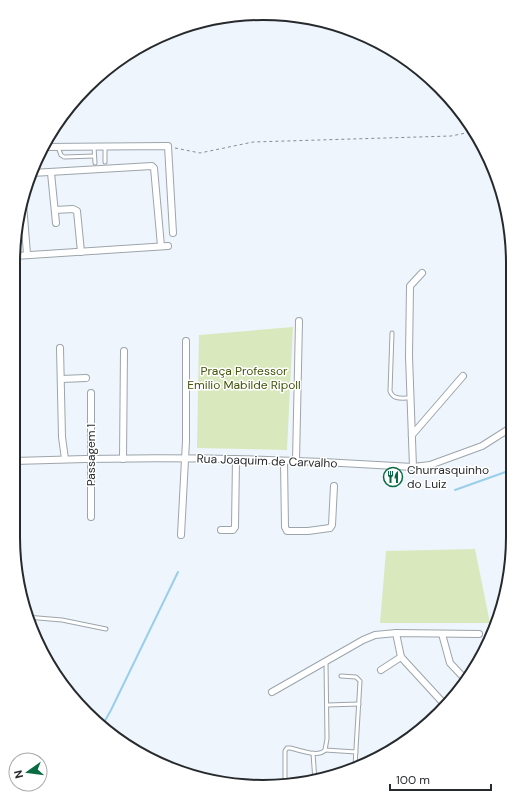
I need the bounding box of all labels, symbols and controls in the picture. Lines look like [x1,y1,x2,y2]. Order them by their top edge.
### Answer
park label: Praça Professor Emilio Mabilde Ripoll [187,363,301,393]
street label: Passagem 1 [83,424,99,486]
street label: Rua Joaquim de Carvalho [196,451,338,471]
place label: Churrasquinho do Luiz [407,462,489,492]
restaurant icon: Churrasquinho do Luiz [382,466,404,488]
north arrow [8,752,48,792]
scale bar [390,766,491,792]
text: N [11,769,26,780]
text: 100 m [396,772,430,788]

